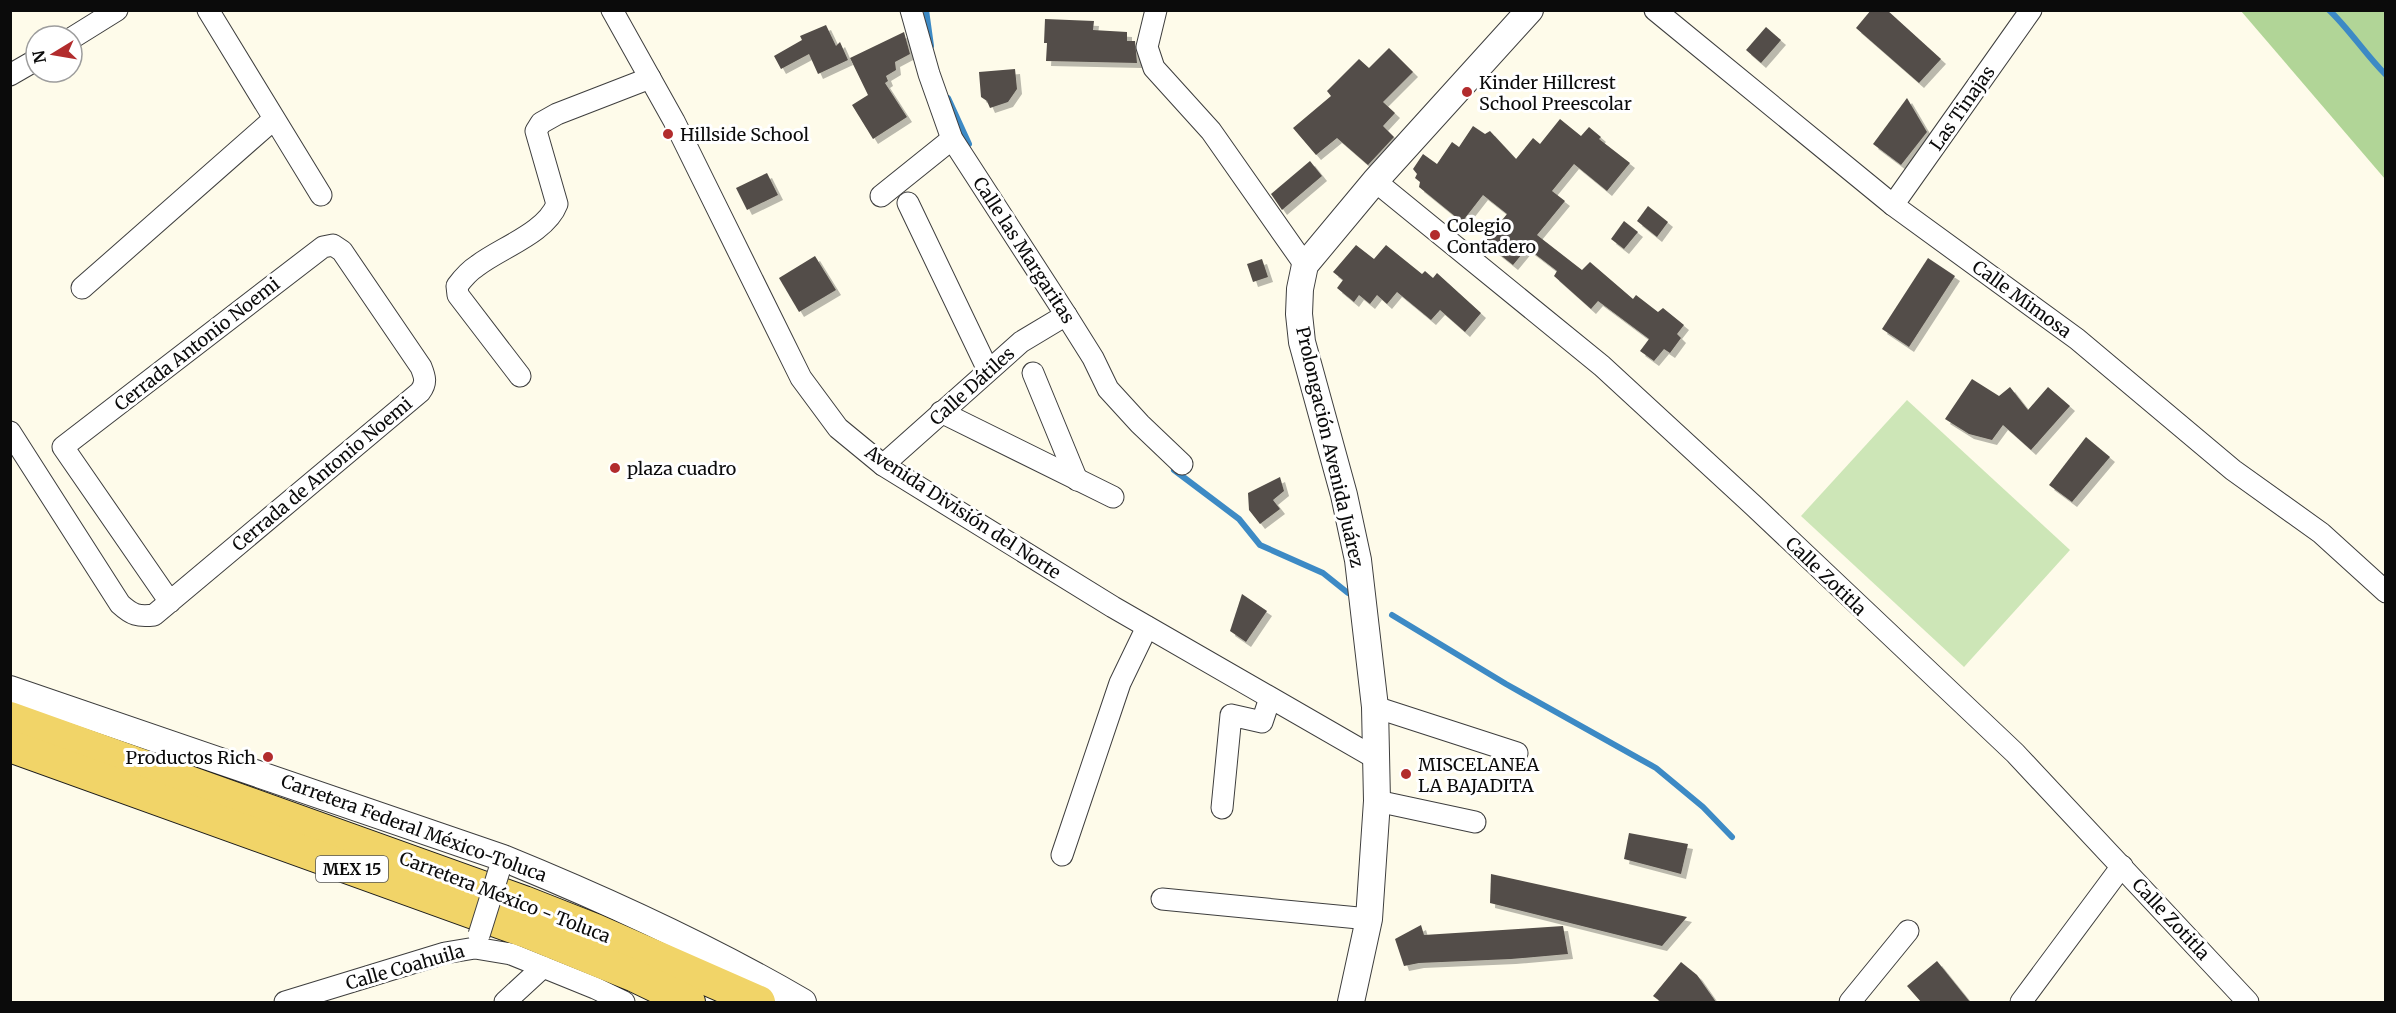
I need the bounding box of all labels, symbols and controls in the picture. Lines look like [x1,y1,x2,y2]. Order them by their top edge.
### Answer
north arrow [24,24,84,84]
text: N [28,48,50,65]
street label: Las Tinajas [1924,61,2000,155]
place label: Kinder Hillcrest School Preescolar [1479,71,1632,115]
marker: Kinder Hillcrest School Preescolar [1460,85,1474,99]
place label: Hillside School [680,123,809,146]
marker: Hillside School [661,127,675,141]
street label: Calle las Margaritas [968,172,1080,328]
place label: Colegio Contadero [1447,214,1536,258]
marker: Colegio Contadero [1428,228,1442,242]
street label: Calle Mimosa [1968,255,2076,343]
street label: Cerrada Antonio Noemi [110,272,284,416]
street label: Prolongación Avenida Juárez [1291,324,1369,570]
street label: Calle Dátiles [925,342,1019,430]
street label: Cerrada de Antonio Noemi [227,392,417,556]
street label: Avenida División del Norte [860,440,1065,584]
place label: plaza cuadro [627,457,736,480]
marker: plaza cuadro [608,461,622,475]
street label: Calle Zotitla [1781,532,1872,621]
place label: Productos Rich [126,746,256,769]
marker: Productos Rich [261,750,275,764]
place label: MISCELANEA LA BAJADITA [1418,753,1539,797]
marker: MISCELANEA LA BAJADITA [1399,767,1413,781]
street label: Carretera Federal México-Toluca [278,769,550,887]
street label: Carretera México - Toluca [396,846,614,948]
road number: MEX 15 [316,856,388,882]
street label: Calle Zotitla [2127,873,2215,965]
street label: Calle Coahuila [343,939,467,995]

